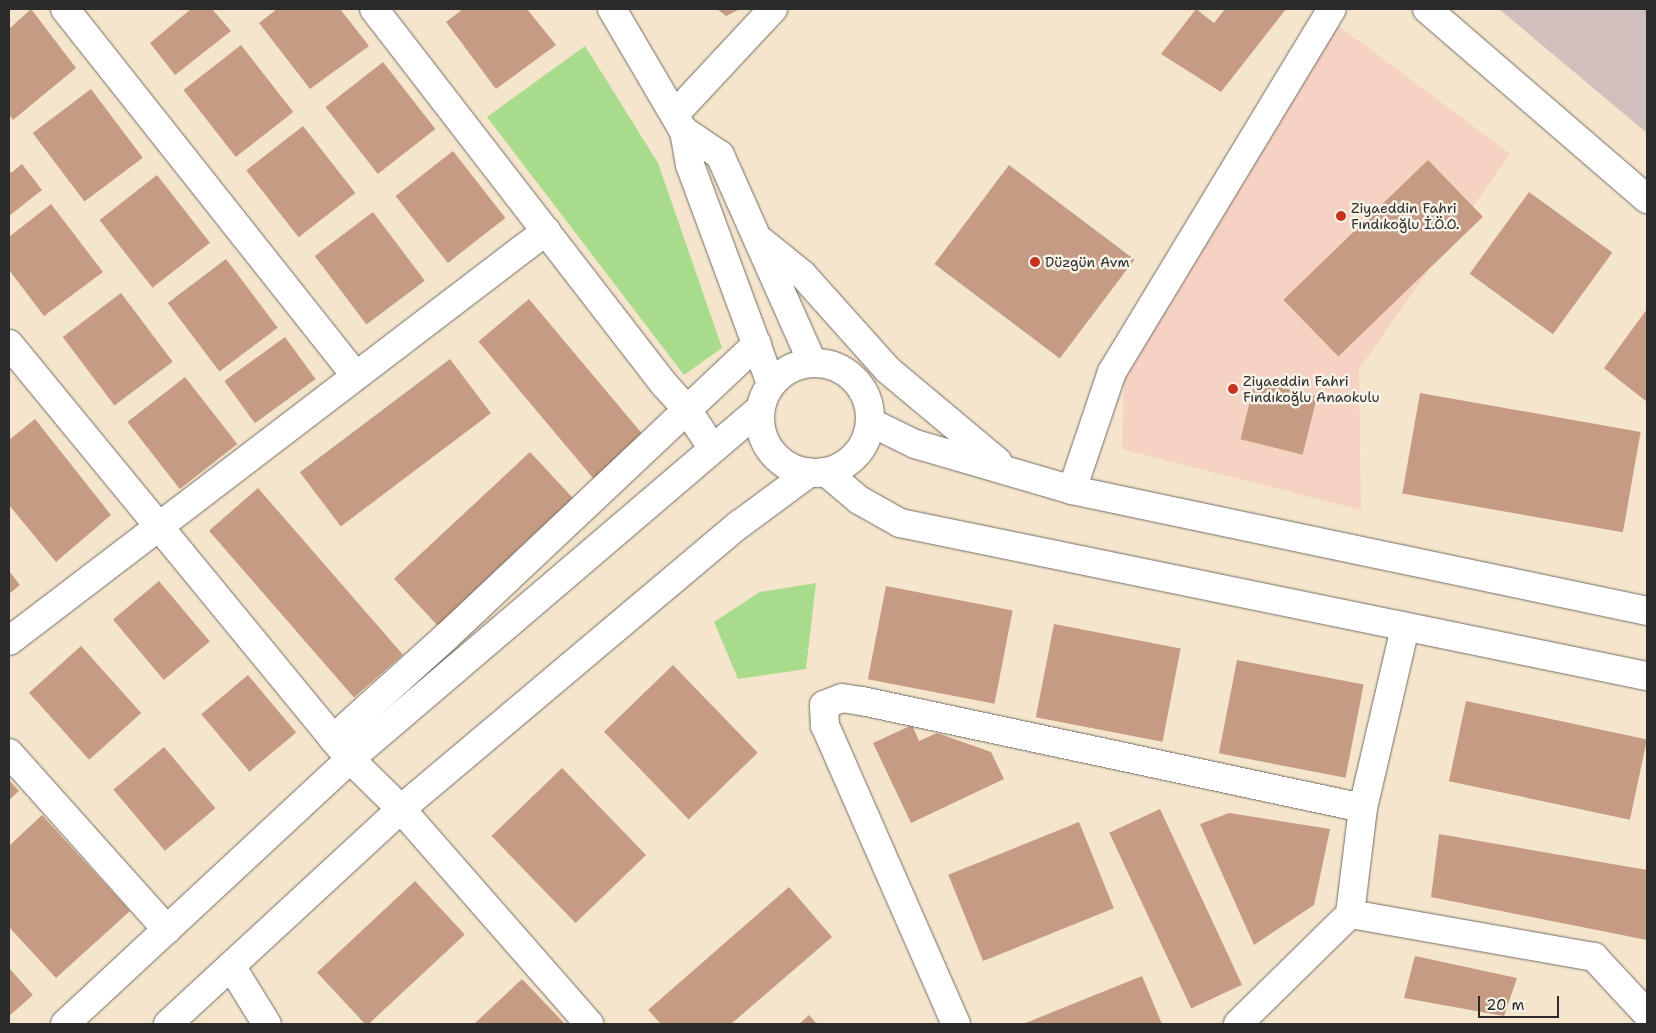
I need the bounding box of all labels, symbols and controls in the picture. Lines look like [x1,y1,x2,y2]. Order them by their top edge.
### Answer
place label: Ziyaeddin Fahri Fındıkoğlu İ.Ö.O. [1351,200,1459,232]
marker: Ziyaeddin Fahri Fındıkoğlu İ.Ö.O. [1335,210,1347,222]
place label: Düzgün Avm [1045,254,1129,270]
marker: Düzgün Avm [1029,256,1041,268]
place label: Ziyaeddin Fahri Fındıkoğlu Anaokulu [1243,373,1380,406]
marker: Ziyaeddin Fahri Fındıkoğlu Anaokulu [1227,383,1239,395]
scale bar [1481,986,1562,1018]
text: 20 m [1486,995,1525,1015]

